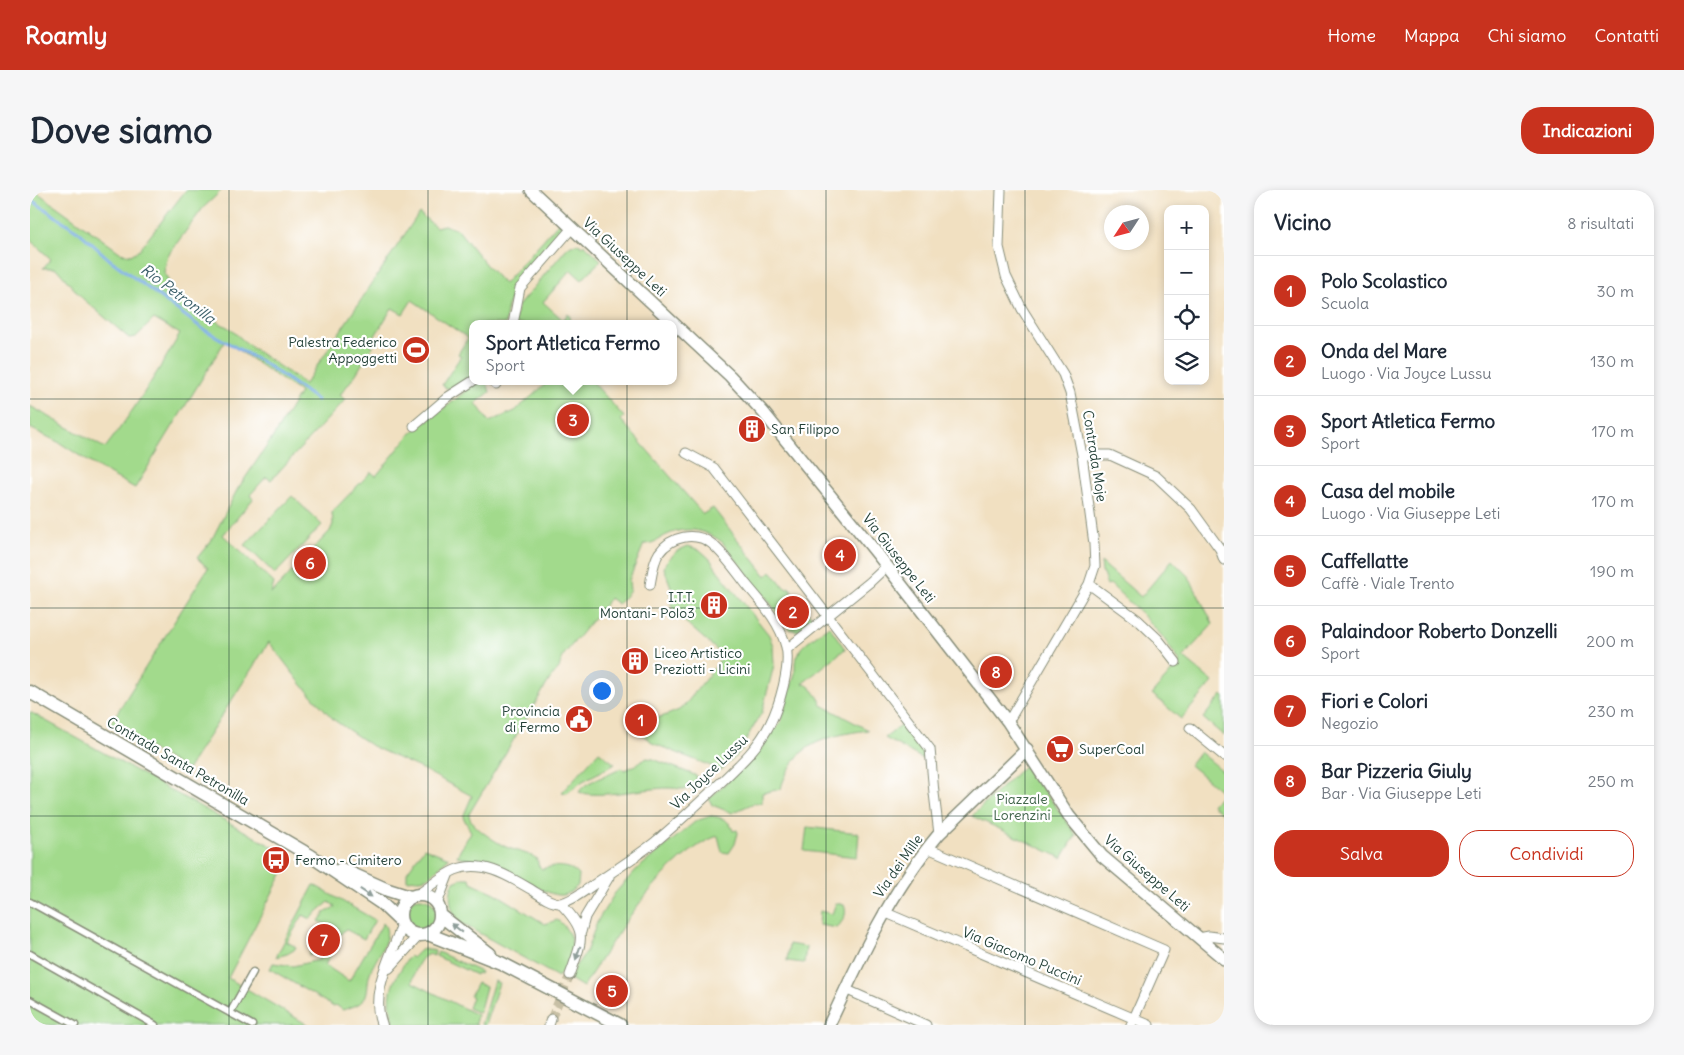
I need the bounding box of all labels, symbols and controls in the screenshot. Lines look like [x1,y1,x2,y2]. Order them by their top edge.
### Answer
text: Roamly [25,20,107,50]
text: Home [1327,24,1376,47]
text: Mappa [1404,24,1459,47]
text: Chi siamo [1487,24,1566,47]
text: Contatti [1594,24,1659,47]
button: Indicazioni [1521,107,1654,154]
text: Dove siamo [30,108,213,152]
north arrow [1104,205,1149,250]
map controls [1164,205,1209,385]
button: + [1164,205,1209,250]
text: Vicino [1274,209,1331,236]
text: 8 risultati [1567,213,1634,233]
street label: Via Giuseppe Leti [579,214,671,300]
button: − [1164,250,1209,295]
water label: Rio Petronilla [137,259,220,329]
text: Polo Scolastico [1321,269,1447,293]
text: 1 [1287,281,1293,301]
text: 30 m [1597,281,1634,301]
text: Scuola [1321,293,1369,313]
button: locate [1164,295,1209,340]
popup [469,320,677,385]
text: Sport Atletica Fermo [486,331,660,355]
place label: Palestra Federico Appoggetti [288,333,397,367]
sports icon: Palestra Federico Appoggetti [401,335,431,365]
text: Onda del Mare [1321,339,1447,363]
button: layers [1164,340,1209,385]
text: 2 [1286,351,1294,371]
text: 130 m [1590,351,1634,371]
text: Sport [486,355,525,375]
text: Luogo · Via Joyce Lussu [1321,363,1492,383]
pin: 3 [557,401,589,439]
street label: Contrada Moje [1079,409,1111,503]
text: Sport Atletica Fermo [1321,409,1495,433]
building icon: San Filippo [737,414,767,444]
place label: San Filippo [771,420,840,438]
text: 3 [1285,421,1295,441]
text: 170 m [1591,421,1634,441]
text: Sport [1321,433,1360,453]
text: Casa del mobile [1321,479,1455,503]
text: 4 [1285,491,1295,511]
text: 170 m [1591,491,1634,511]
text: Luogo · Via Giuseppe Leti [1321,503,1500,523]
street label: Via Giuseppe Leti [859,510,939,606]
pin: 4 [824,536,856,574]
pin: 6 [294,544,326,582]
text: Caffellatte [1321,549,1409,573]
text: 5 [1285,561,1295,581]
text: 190 m [1590,561,1634,581]
text: Caffè · Viale Trento [1321,573,1455,593]
place label: I.T.T. Montani- Polo3 [600,588,695,622]
building icon: I.T.T. Montani- Polo3 [699,590,729,620]
pin: 2 [777,593,809,631]
text: Palaindoor Roberto Donzelli [1321,619,1558,643]
text: 6 [1285,631,1295,651]
text: 200 m [1586,631,1634,651]
text: Sport [1321,643,1360,663]
place label: Liceo Artistico Preziotti - Licini [654,644,750,678]
building icon: Liceo Artistico Preziotti - Licini [620,646,650,676]
pin: 8 [980,653,1012,691]
your location [589,678,615,704]
text: Fiori e Colori [1321,689,1428,713]
pin: 1 [625,701,657,739]
text: 7 [1286,701,1294,721]
text: 230 m [1588,701,1634,721]
place label: Provincia di Fermo [502,702,560,736]
public building icon: Provincia di Fermo [564,704,594,734]
street label: Contrada Santa Petronilla [104,713,252,809]
text: Negozio [1321,713,1379,733]
street label: Via Joyce Lussu [667,731,751,813]
supermarket icon: SuperCoal [1045,734,1075,764]
place label: SuperCoal [1079,740,1144,758]
text: Bar Pizzeria Giuly [1321,759,1472,783]
text: 8 [1285,771,1295,791]
text: 250 m [1588,771,1634,791]
text: Bar · Via Giuseppe Leti [1321,783,1482,803]
park label: Piazzale Lorenzini [993,790,1051,824]
button: Salva [1274,830,1449,877]
button: Condividi [1459,830,1634,877]
street label: Via dei Mille [870,831,926,901]
street label: Via Giuseppe Leti [1100,831,1194,915]
bus stop icon: Fermo - Cimitero [261,845,291,875]
place label: Fermo - Cimitero [295,851,402,869]
one-way arrow [359,888,373,898]
pin: 7 [308,921,340,959]
one-way arrow [451,923,464,934]
street label: Via Giacomo Puccini [960,923,1084,989]
one-way arrow [573,946,581,961]
pin: 5 [596,972,628,1010]

